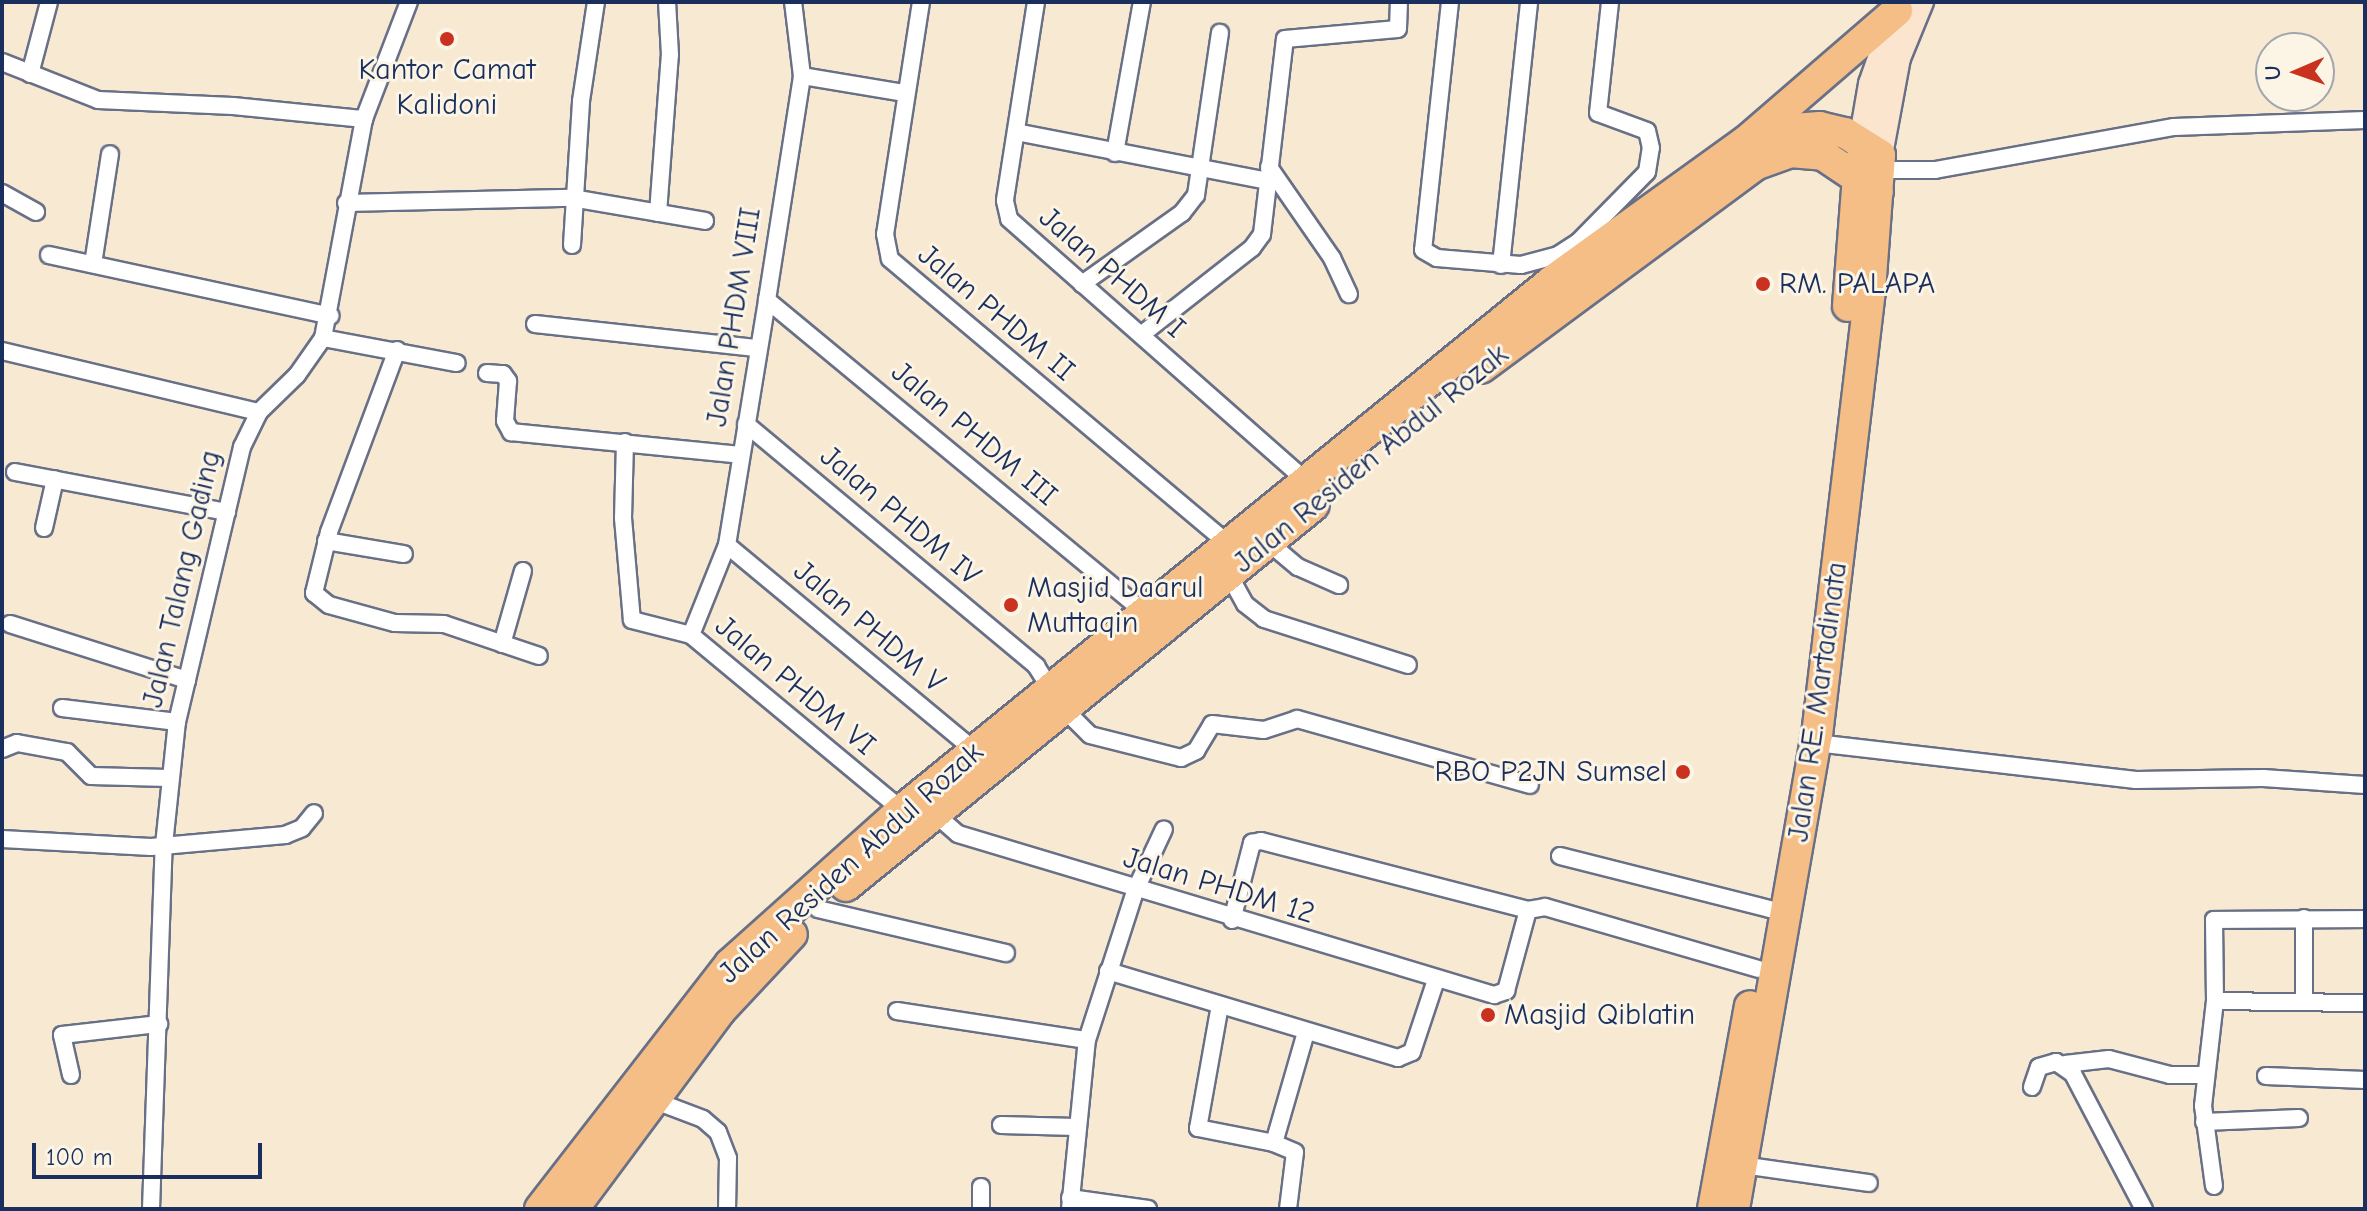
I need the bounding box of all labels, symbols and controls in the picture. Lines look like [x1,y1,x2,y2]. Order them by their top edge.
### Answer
marker: Kantor Camat Kalidoni [438,30,456,48]
north arrow [2255,32,2335,112]
place label: Kantor Camat Kalidoni [358,52,536,122]
text: U [2260,65,2286,81]
street label: Jalan PHDM I [1032,200,1192,346]
street label: Jalan PHDM VIII [699,205,769,429]
street label: Jalan PHDM II [910,237,1082,389]
place label: RM. PALAPA [1779,266,1935,302]
marker: RM. PALAPA [1754,275,1772,293]
street label: Jalan Residen Abdul Rozak [1226,337,1516,581]
street label: Jalan PHDM III [884,354,1064,514]
street label: Jalan PHDM IV [813,439,987,593]
street label: Jalan Talang Gading [135,447,229,711]
street label: Jalan PHDM V [786,553,952,701]
street label: Jalan RE. Martadinata [1781,560,1855,844]
place label: Masjid Daarul Muttaqin [1027,570,1204,640]
marker: Masjid Daarul Muttaqin [1002,596,1020,614]
street label: Jalan PHDM VI [708,609,882,763]
street label: Jalan Residen Abdul Rozak [711,735,991,991]
place label: RBO P2JN Sumsel [1435,754,1667,790]
marker: RBO P2JN Sumsel [1674,763,1692,781]
street label: Jalan PHDM 12 [1119,840,1319,932]
place label: Masjid Qiblatin [1504,997,1695,1033]
marker: Masjid Qiblatin [1479,1006,1497,1024]
scale bar [36,1127,266,1177]
text: 100 m [46,1143,113,1171]

